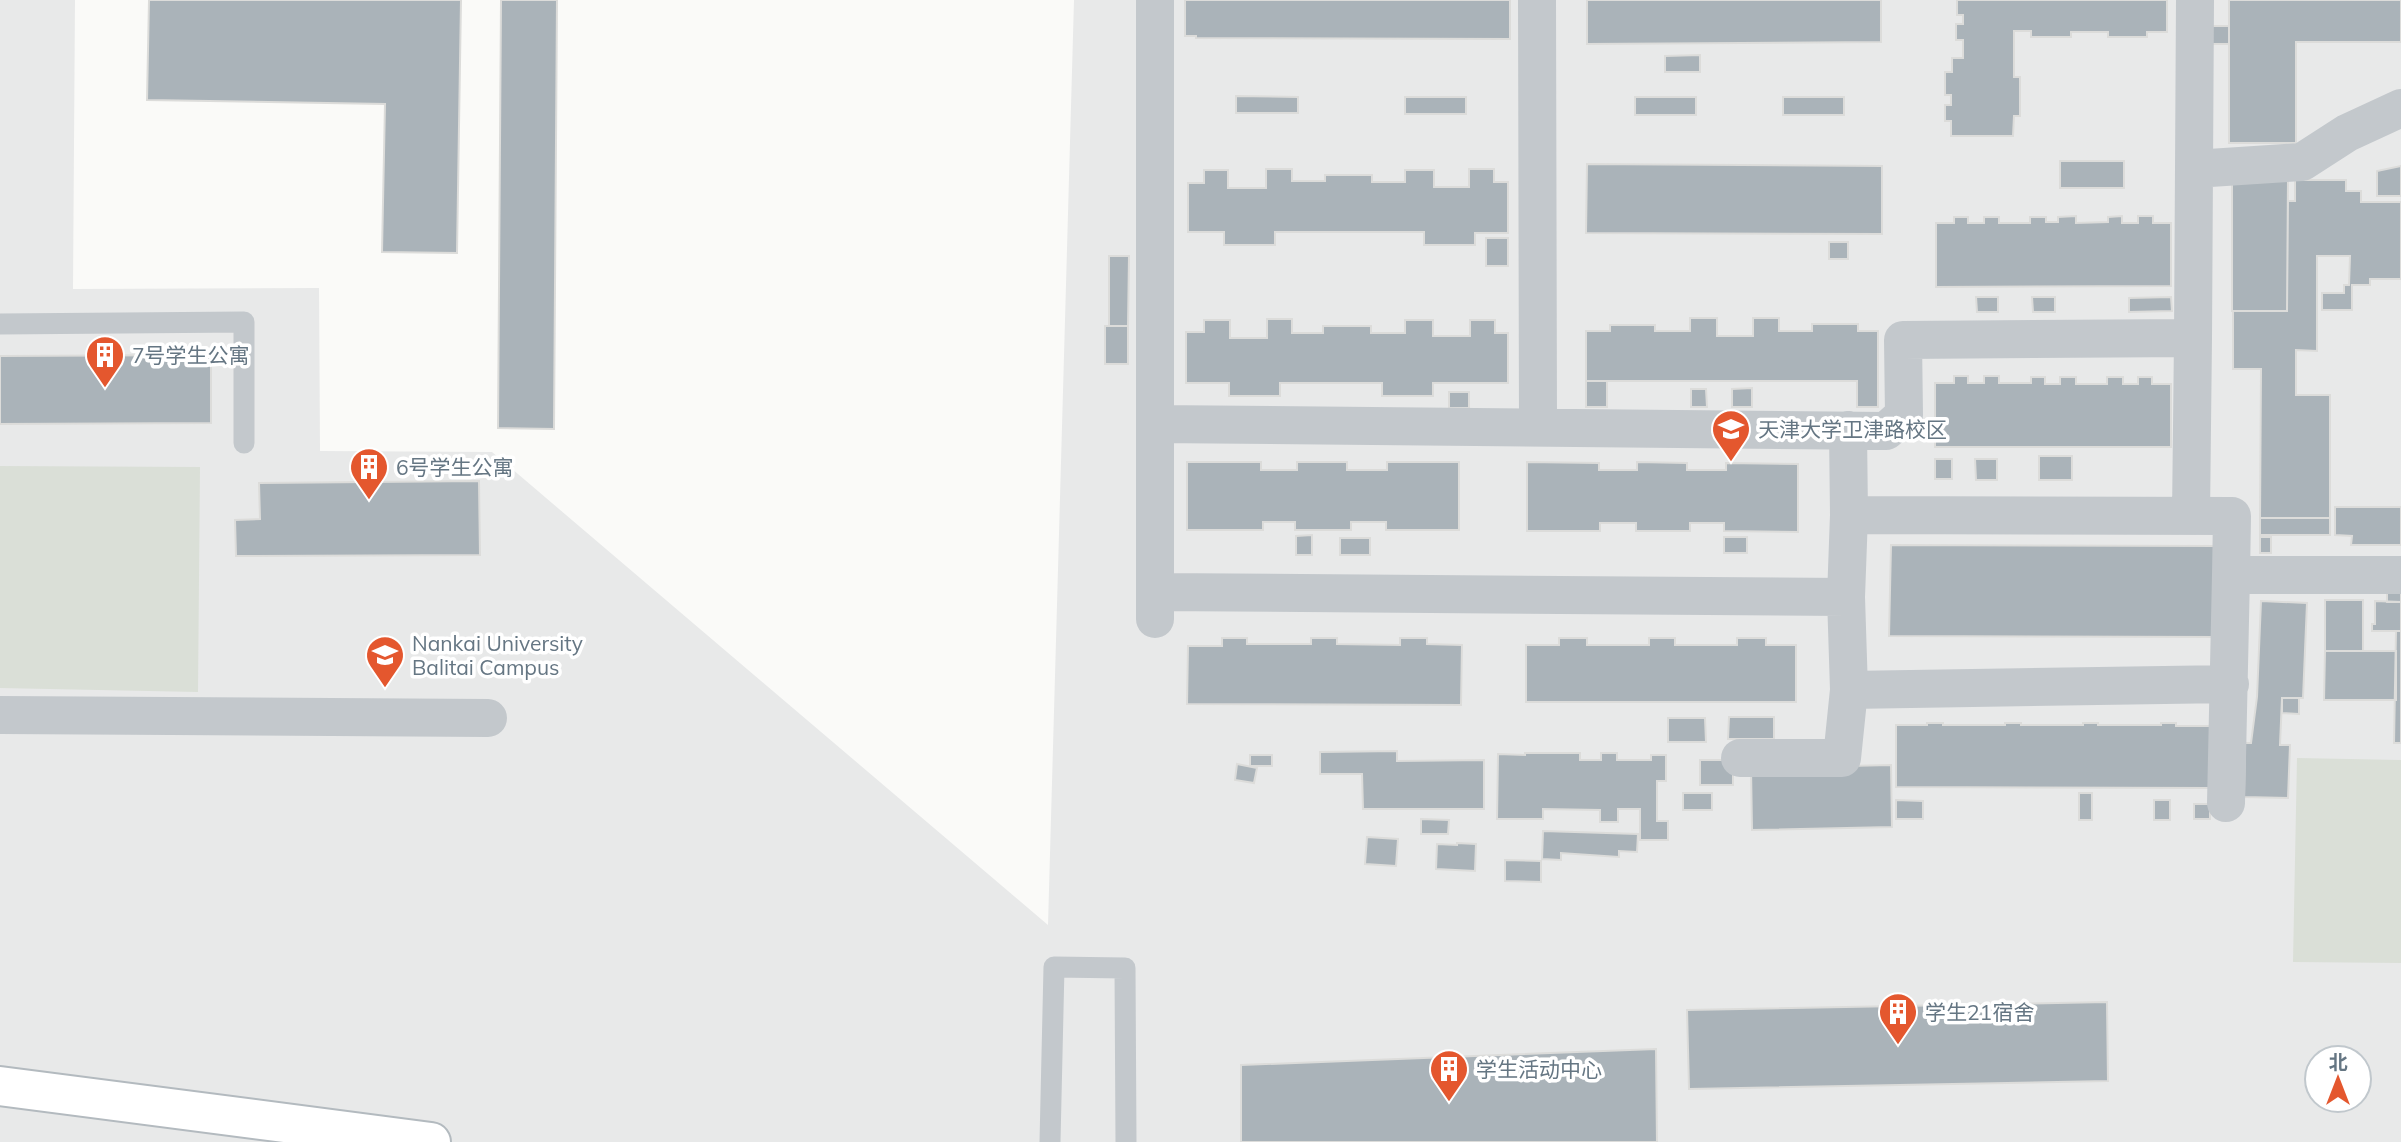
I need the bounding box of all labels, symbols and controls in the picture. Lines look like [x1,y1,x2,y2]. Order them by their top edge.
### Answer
building icon: 7号学生公寓 [84,334,126,389]
place label: 7号学生公寓 [132,342,250,368]
school or university icon: 天津大学卫津路校区 [1710,408,1752,463]
place label: 天津大学卫津路校区 [1758,416,1947,442]
building icon: 6号学生公寓 [348,446,390,501]
place label: 6号学生公寓 [396,454,514,480]
place label: Nankai University Balitai Campus [412,630,583,680]
school or university icon: Nankai University Balitai Campus [364,634,406,689]
building icon: 学生21宿舍 [1877,991,1919,1046]
place label: 学生21宿舍 [1925,999,2034,1025]
north arrow [2303,1044,2373,1114]
building icon: 学生活动中心 [1428,1048,1470,1103]
text: 北 [2328,1050,2348,1074]
place label: 学生活动中心 [1476,1056,1602,1082]

